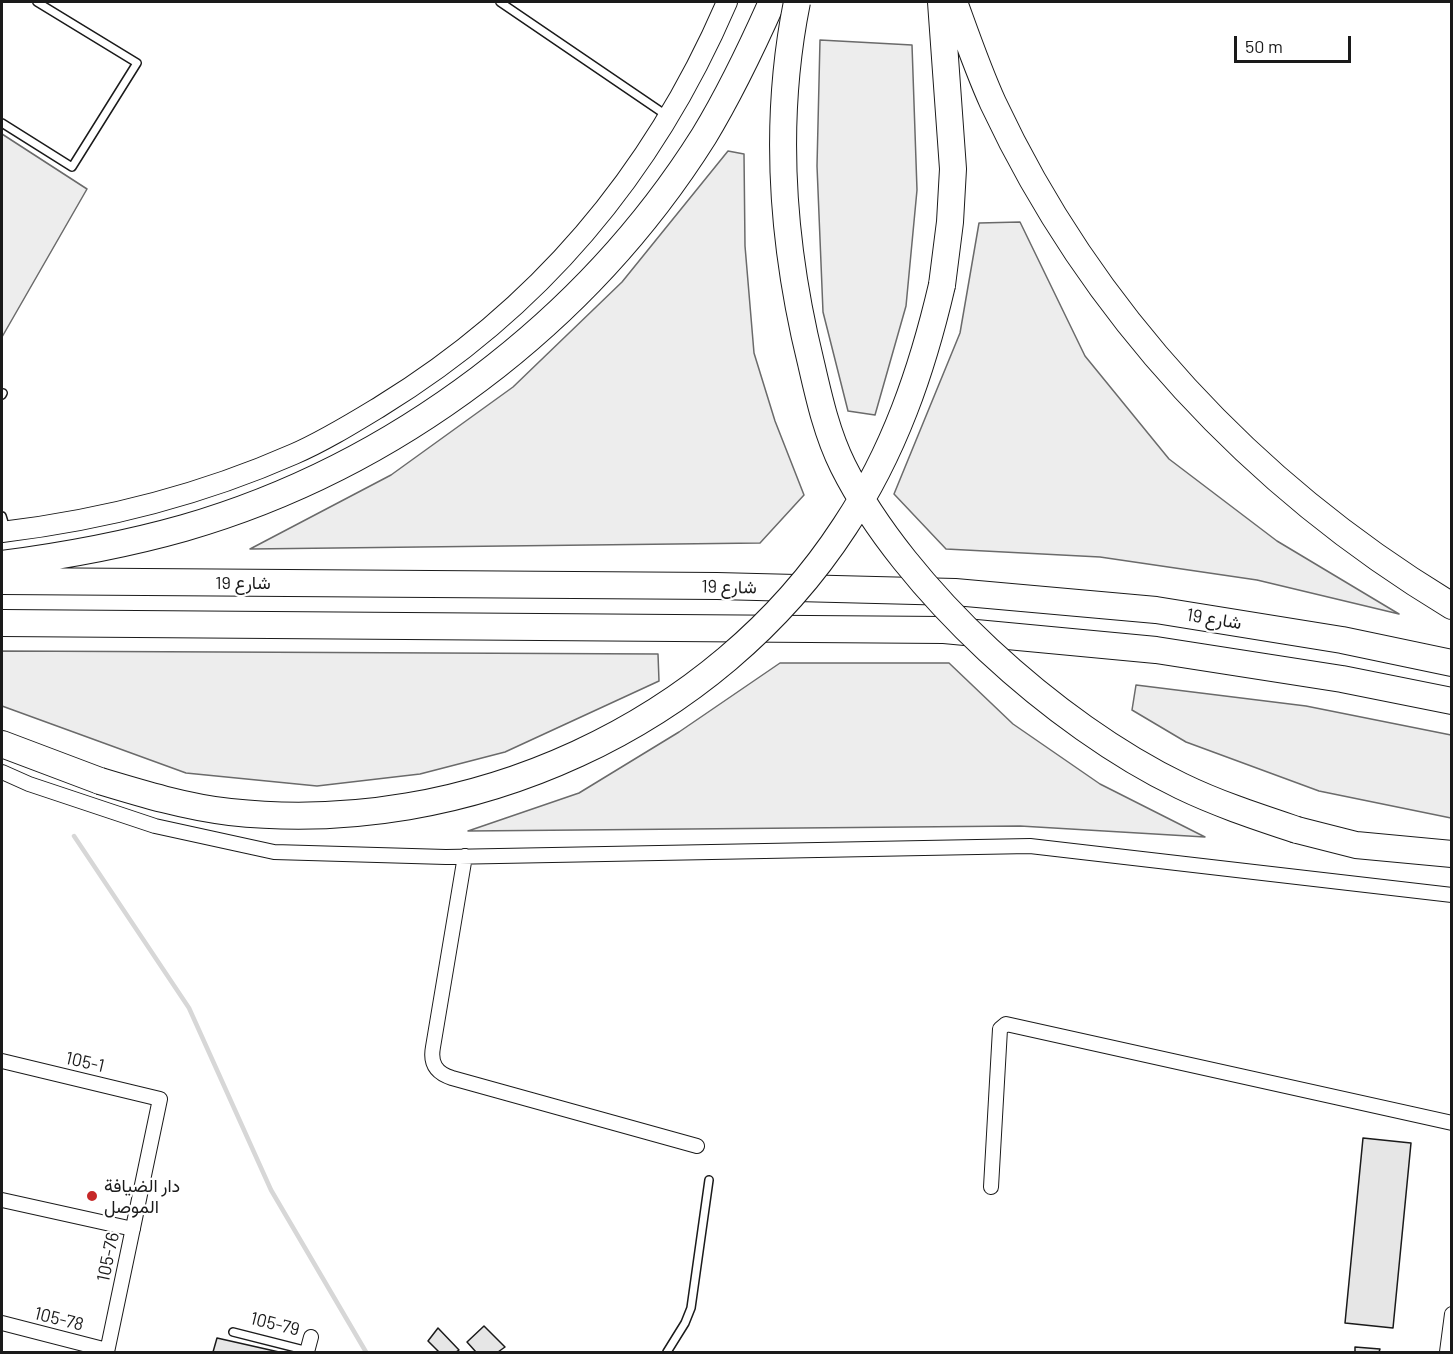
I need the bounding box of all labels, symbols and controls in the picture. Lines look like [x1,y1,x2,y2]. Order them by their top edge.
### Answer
scale bar [1237,24,1354,62]
text: 50 m [1245,35,1283,57]
street label: شارع 19 [215,572,271,594]
street label: شارع 19 [701,576,757,598]
street label: شارع 19 [1185,604,1243,634]
street label: 105-1 [64,1047,106,1077]
place label: دار الضيافة الموصل [104,1175,180,1218]
marker: دار الضيافة الموصل [85,1189,99,1203]
street label: 105-76 [92,1230,124,1284]
street label: 105-78 [32,1302,86,1336]
street label: 105-79 [248,1307,302,1341]

